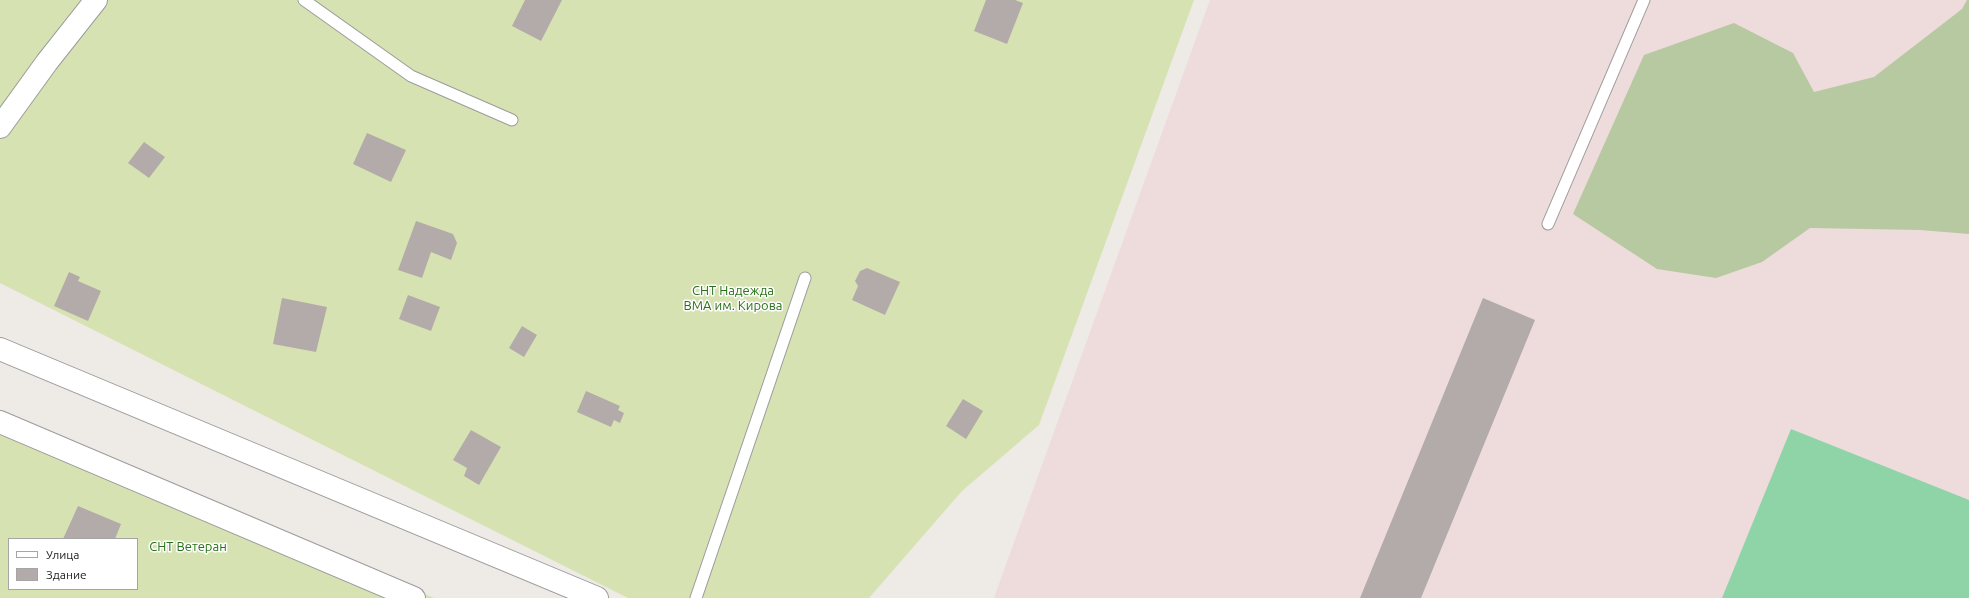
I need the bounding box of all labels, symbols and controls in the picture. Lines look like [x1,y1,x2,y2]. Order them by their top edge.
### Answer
park label: СНТ Надежда ВМА им. Кирова [684,283,782,314]
legend [8,538,138,590]
park label: СНТ Ветеран [149,539,227,555]
text: Улица [46,548,79,561]
text: Здание [46,568,87,581]

